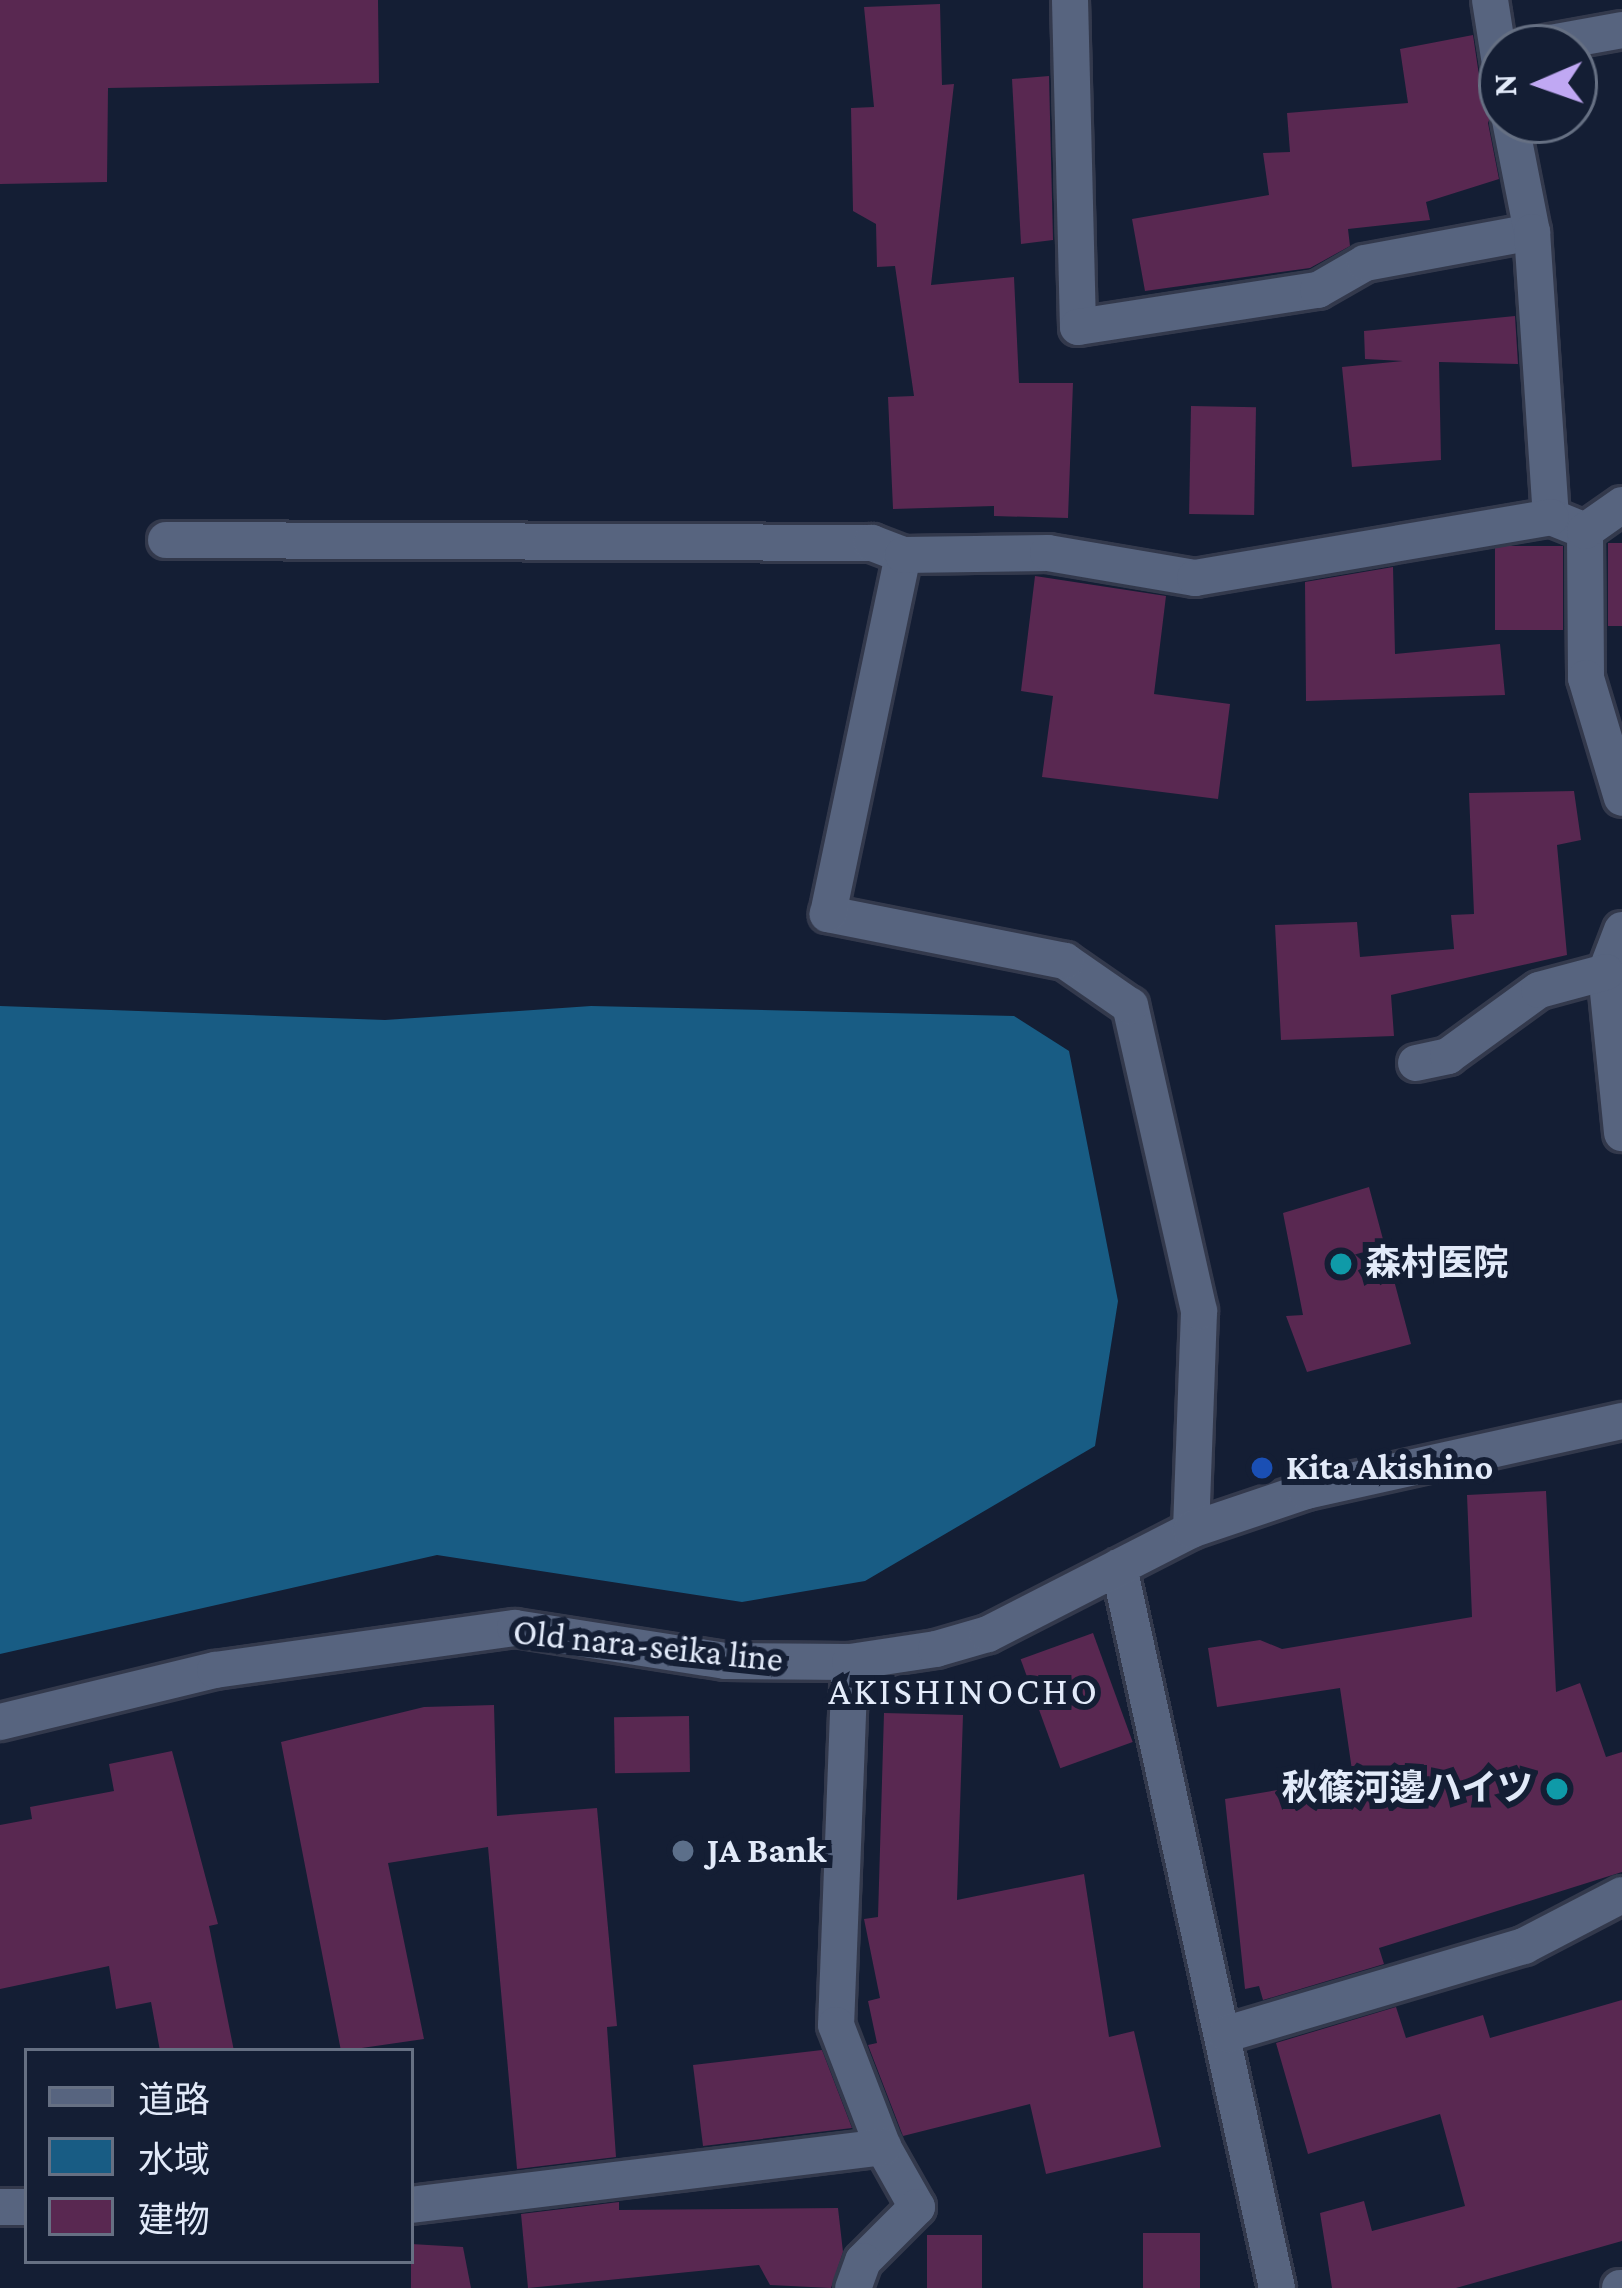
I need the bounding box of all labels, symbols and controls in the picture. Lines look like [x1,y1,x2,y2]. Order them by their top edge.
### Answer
north arrow [1478,24,1598,144]
text: N [1486,73,1523,97]
place label: 森村医院 [1365,1242,1509,1286]
marker: 森村医院 [1328,1251,1354,1277]
place label: Kita Akishino [1286,1446,1493,1490]
marker: Kita Akishino [1249,1455,1275,1481]
street label: Old nara-seika line [511,1610,785,1682]
district label: AKISHINOCHO [828,1668,1100,1714]
place label: 秋篠河邊ハイツ [1281,1767,1533,1811]
marker: 秋篠河邊ハイツ [1544,1776,1570,1802]
place label: JA Bank [707,1829,826,1873]
marker: JA Bank [670,1838,696,1864]
legend [24,2048,414,2264]
text: 道路 [138,2080,210,2120]
text: 水域 [138,2140,210,2180]
text: 建物 [138,2200,210,2240]

